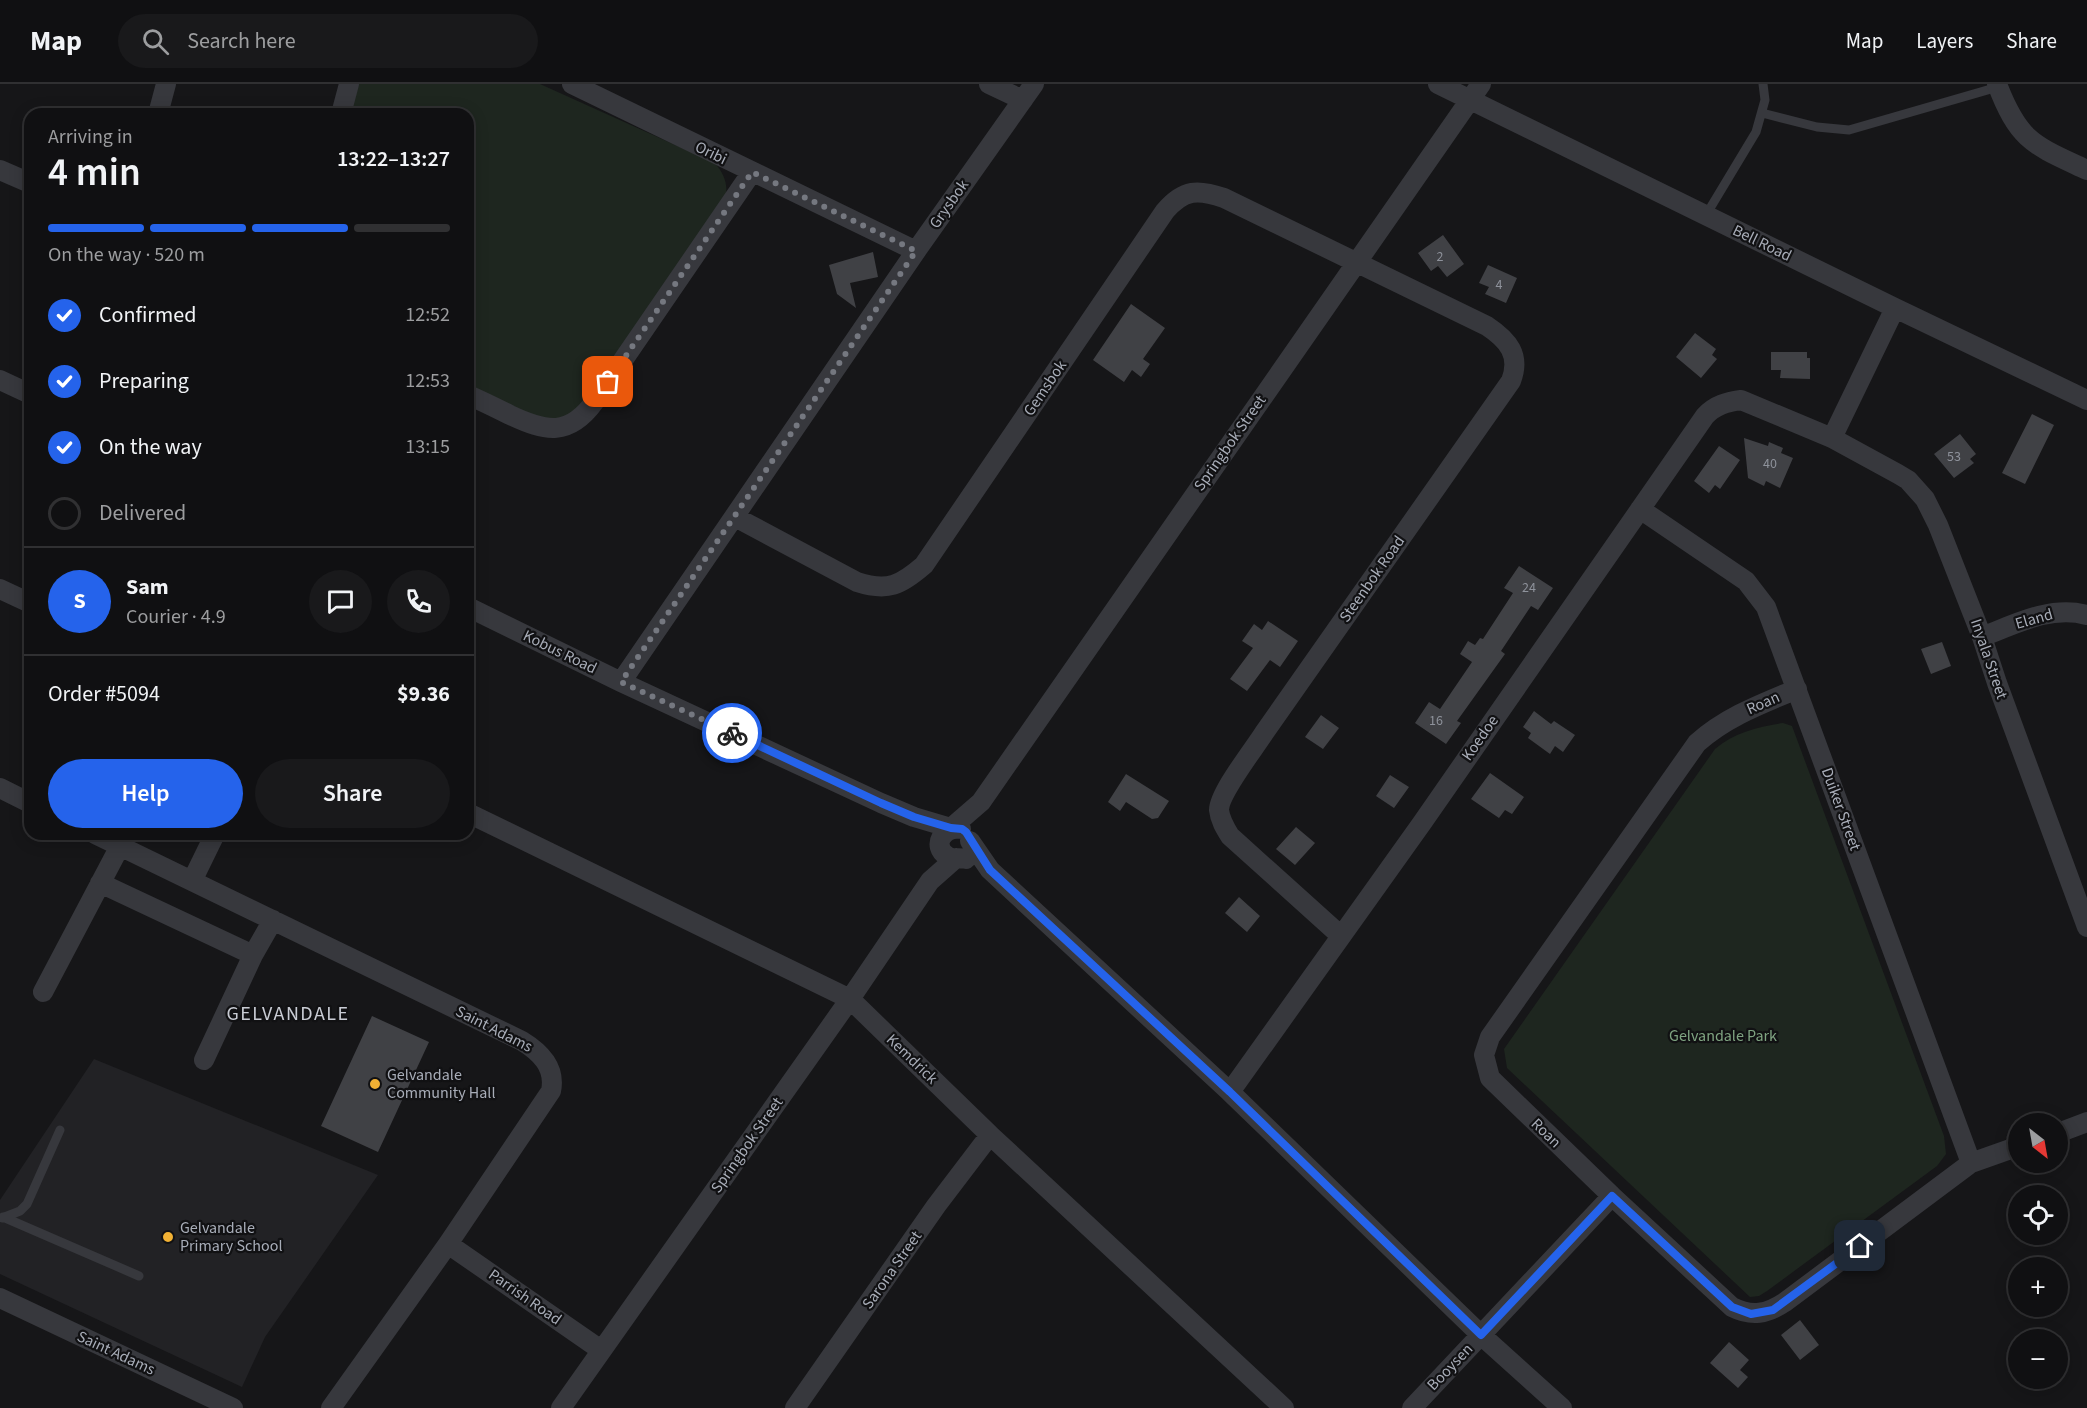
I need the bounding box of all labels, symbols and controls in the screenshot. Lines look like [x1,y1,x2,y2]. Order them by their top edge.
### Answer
search box [118,14,538,68]
text: Map [30,21,82,61]
icon: search [139,25,172,58]
text: Search here [187,25,296,57]
text: Map [1846,26,1883,56]
text: Layers [1916,26,1973,56]
text: Share [2006,26,2057,56]
text: Arriving in [48,123,133,151]
street label: Oribi [691,136,731,170]
text: 13:22–13:27 [337,143,450,175]
text: 4 min [48,145,141,201]
street label: Grysbok [924,175,974,233]
street label: Bell Road [1729,219,1795,267]
text: On the way · 520 m [48,241,205,269]
house number: 2 [1437,247,1444,267]
house number: 4 [1496,275,1503,295]
icon: check [48,299,81,332]
text: Confirmed [99,299,196,331]
text: 12:52 [405,301,450,329]
pin [582,356,633,407]
street label: Gemsbok [1018,356,1072,420]
icon: check [48,365,81,398]
text: Preparing [99,365,189,397]
icon: bag [591,365,624,398]
text: 12:53 [405,367,450,395]
street label: Springbok Street [1189,390,1272,495]
icon: check [48,431,81,464]
text: On the way [99,431,202,463]
text: 13:15 [405,433,450,461]
house number: 53 [1947,447,1961,467]
house number: 40 [1763,454,1777,474]
text: Delivered [99,497,186,529]
street label: Steenbok Road [1334,531,1410,627]
button: chat [309,570,372,633]
button: phone [387,570,450,633]
text: Sam [126,571,169,603]
house number: 24 [1522,578,1536,598]
text: S [73,585,86,617]
text: Courier · 4.9 [126,603,226,631]
street label: Eland [2013,603,2055,635]
street label: Inyala Street [1965,616,2013,703]
street label: Kobus Road [519,625,601,679]
text: Order #5094 [48,678,160,710]
text: $9.36 [397,678,450,710]
street label: Roan [1743,686,1783,720]
courier [702,703,762,763]
house number: 16 [1429,711,1443,731]
street label: Koedoe [1456,711,1504,765]
icon: bike [716,717,749,750]
button: Help [48,759,243,828]
button: Share [255,759,450,828]
street label: Duiker Street [1816,764,1866,854]
district label: GELVANDALE [226,1000,350,1028]
street label: Saint Adams [452,1000,536,1058]
park label: Gelvandale Park [1669,1025,1777,1047]
street label: Kemdrick [881,1029,943,1089]
place label: Gelvandale Community Hall [387,1064,495,1104]
marker: Gelvandale Community Hall [368,1077,382,1091]
street label: Springbok Street [706,1092,789,1197]
street label: Roan [1526,1113,1566,1153]
north arrow [2008,1113,2068,1173]
map controls [2008,1113,2068,1389]
button: locate [2008,1185,2068,1245]
place label: Gelvandale Primary School [180,1217,282,1257]
pin [1834,1220,1885,1271]
street label: Sarona Street [857,1226,927,1313]
icon: home [1843,1229,1876,1262]
marker: Gelvandale Primary School [161,1230,175,1244]
button: + [2008,1257,2068,1317]
street label: Parrish Road [484,1264,566,1330]
street label: Saint Adams [74,1325,159,1381]
button: − [2008,1329,2068,1389]
street label: Booysen [1422,1339,1478,1395]

